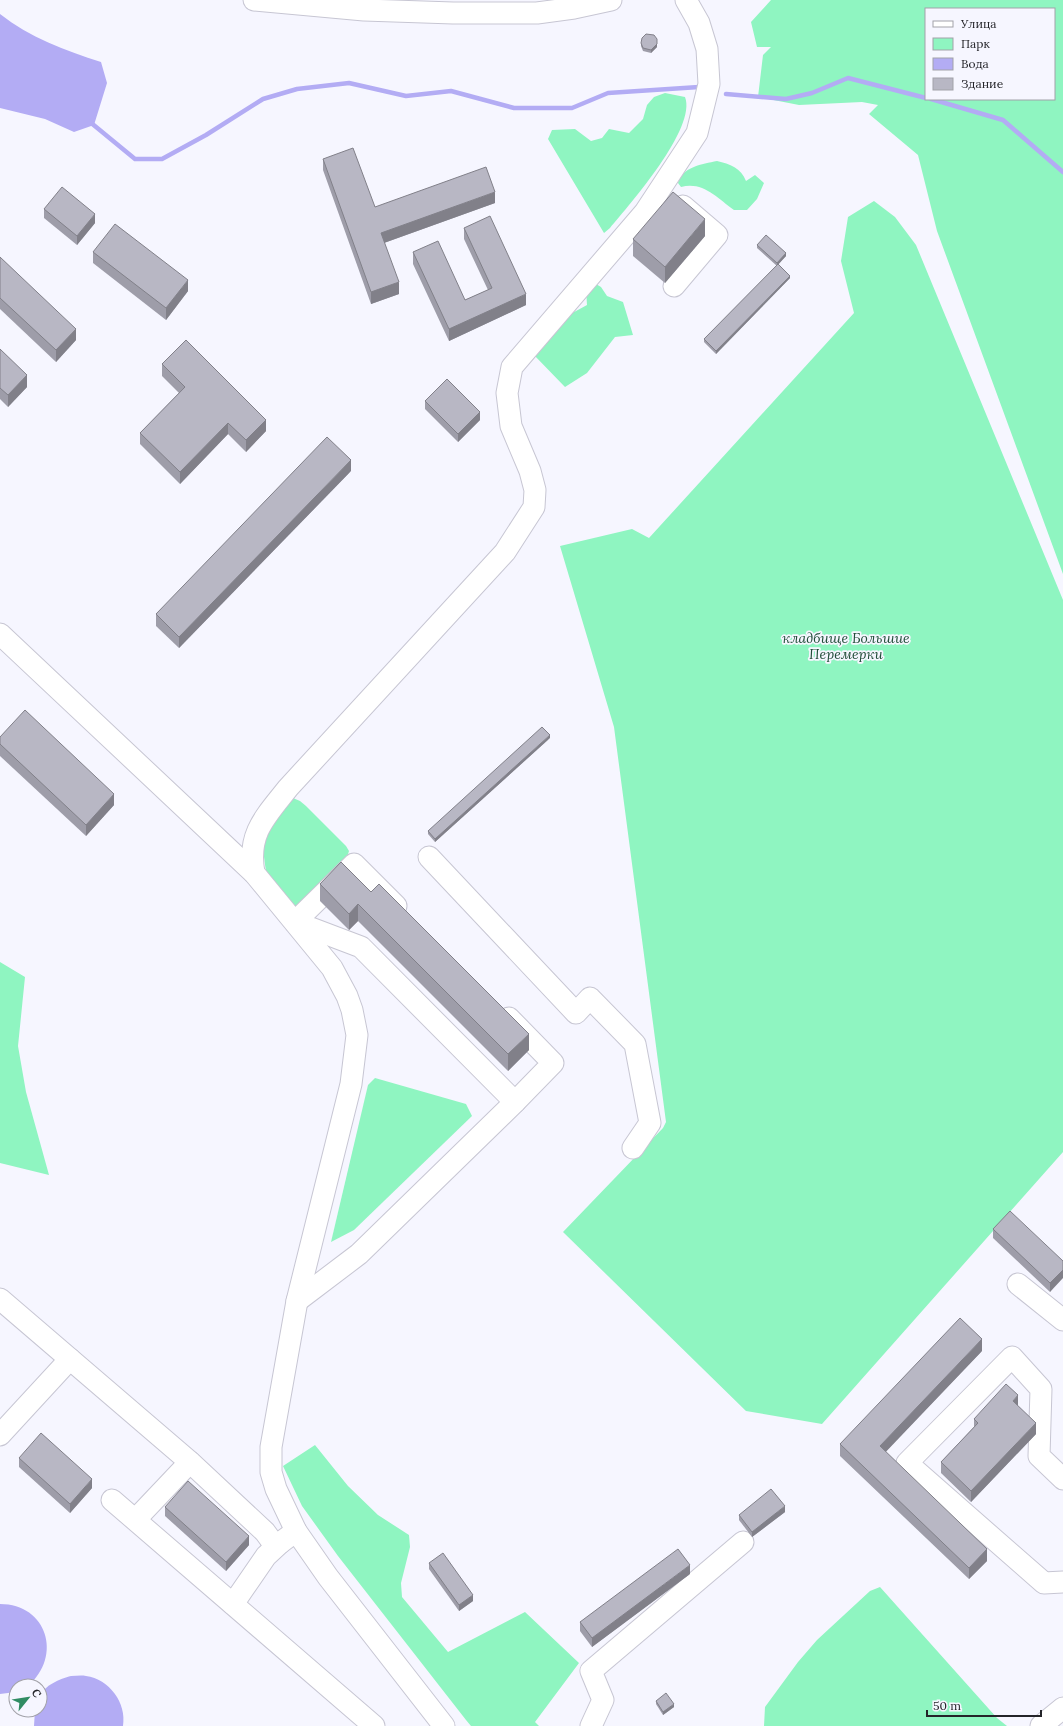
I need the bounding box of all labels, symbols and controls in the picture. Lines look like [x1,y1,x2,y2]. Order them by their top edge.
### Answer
legend [925,8,1055,100]
text: Улица [960,16,997,31]
text: Парк [961,36,990,51]
text: Вода [961,56,989,71]
text: Здание [961,76,1004,91]
park label: кладбище Большие Перемерки [782,629,910,663]
north arrow [8,1678,48,1718]
text: С [29,1686,45,1700]
scale bar [927,1692,1041,1718]
text: 50 m [933,1698,961,1713]

